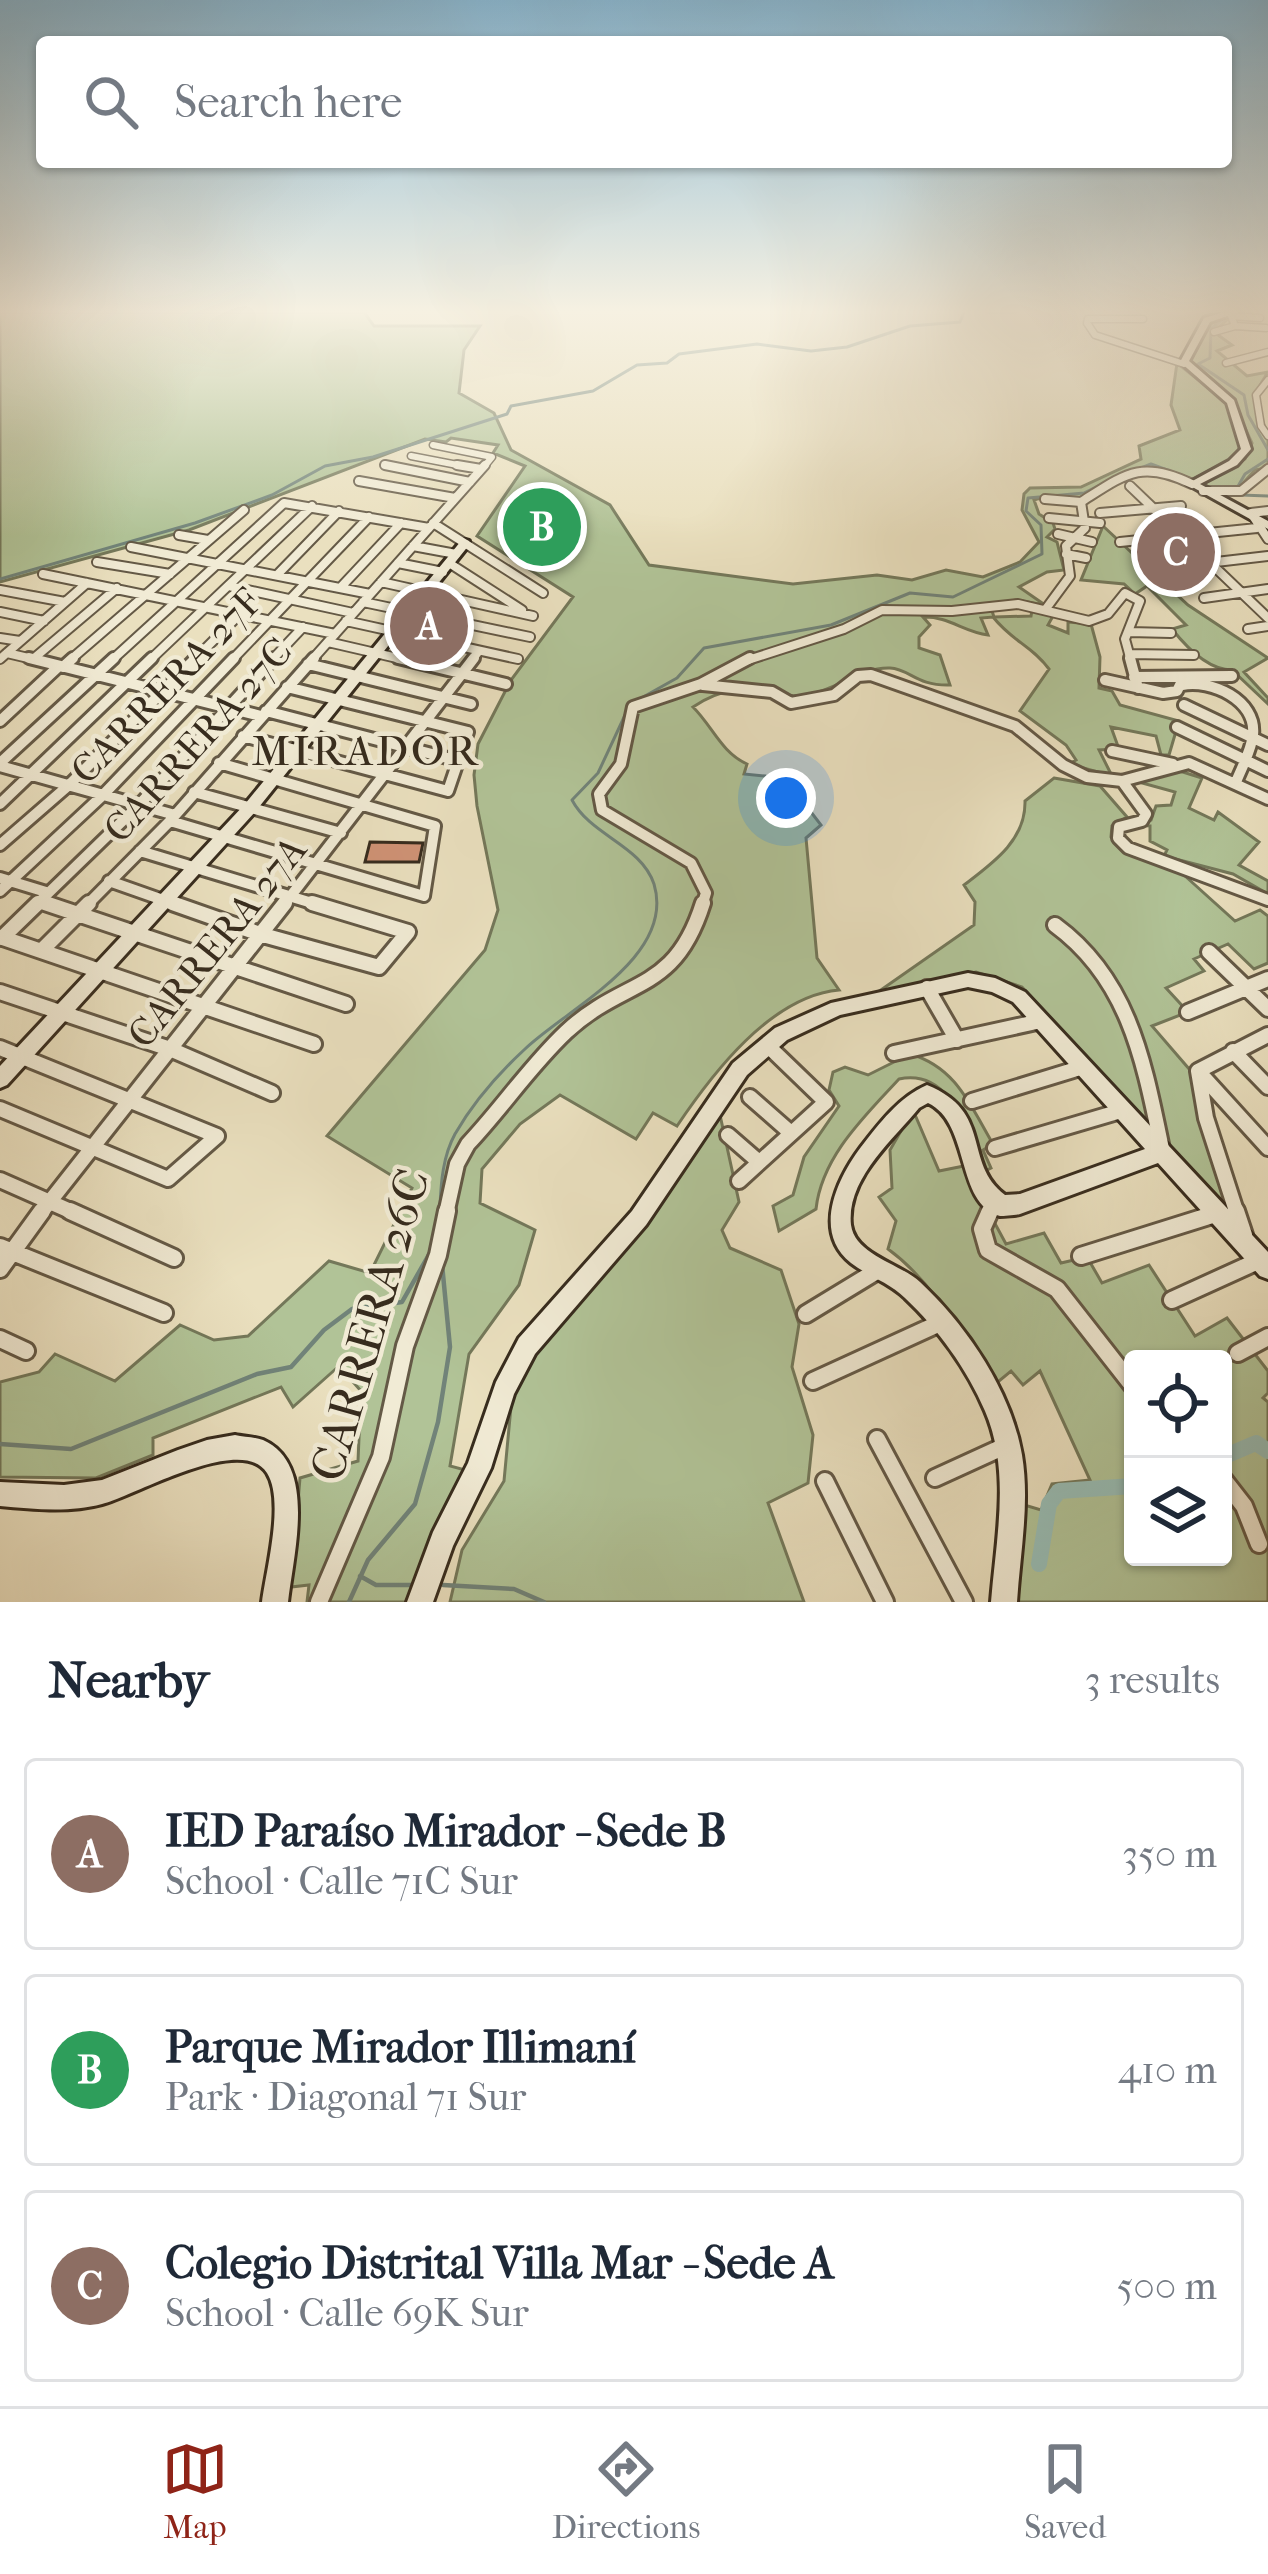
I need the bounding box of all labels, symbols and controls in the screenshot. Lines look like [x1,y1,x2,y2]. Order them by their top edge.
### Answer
search box [36,36,1232,168]
icon: search [78,69,144,135]
text: Search here [174,76,402,129]
pin: B [503,482,581,572]
pin: C [1137,507,1215,597]
street label: CARRERA 27F [61,579,271,793]
pin: A [390,581,468,671]
street label: CARRERA 27C [94,628,302,852]
district label: MIRADOR [252,727,480,776]
your location [756,768,816,828]
street label: CARRERA 27A [118,827,316,1057]
street label: CARRERA 26C [299,1163,441,1487]
map controls [1124,1350,1232,1566]
button: locate [1124,1350,1232,1458]
button: layers [1124,1458,1232,1566]
text: Nearby [48,1650,209,1710]
text: 3 results [1085,1657,1220,1703]
text: IED Paraíso Mirador - Sede B [165,1805,727,1858]
text: A [77,1831,103,1877]
text: 350 m [1122,1831,1217,1877]
text: School · Calle 71C Sur [165,1858,518,1904]
text: Parque Mirador Illimaní [165,2021,636,2074]
text: B [77,2047,103,2093]
text: 410 m [1118,2047,1217,2093]
text: Park · Diagonal 71 Sur [165,2074,526,2120]
text: Colegio Distrital Villa Mar - Sede A [165,2237,834,2290]
text: C [77,2263,103,2309]
text: 500 m [1116,2263,1217,2309]
text: School · Calle 69K Sur [165,2290,529,2336]
tab: Map [162,2436,228,2547]
tab: Directions [552,2436,700,2547]
tab: Saved [1024,2436,1106,2547]

